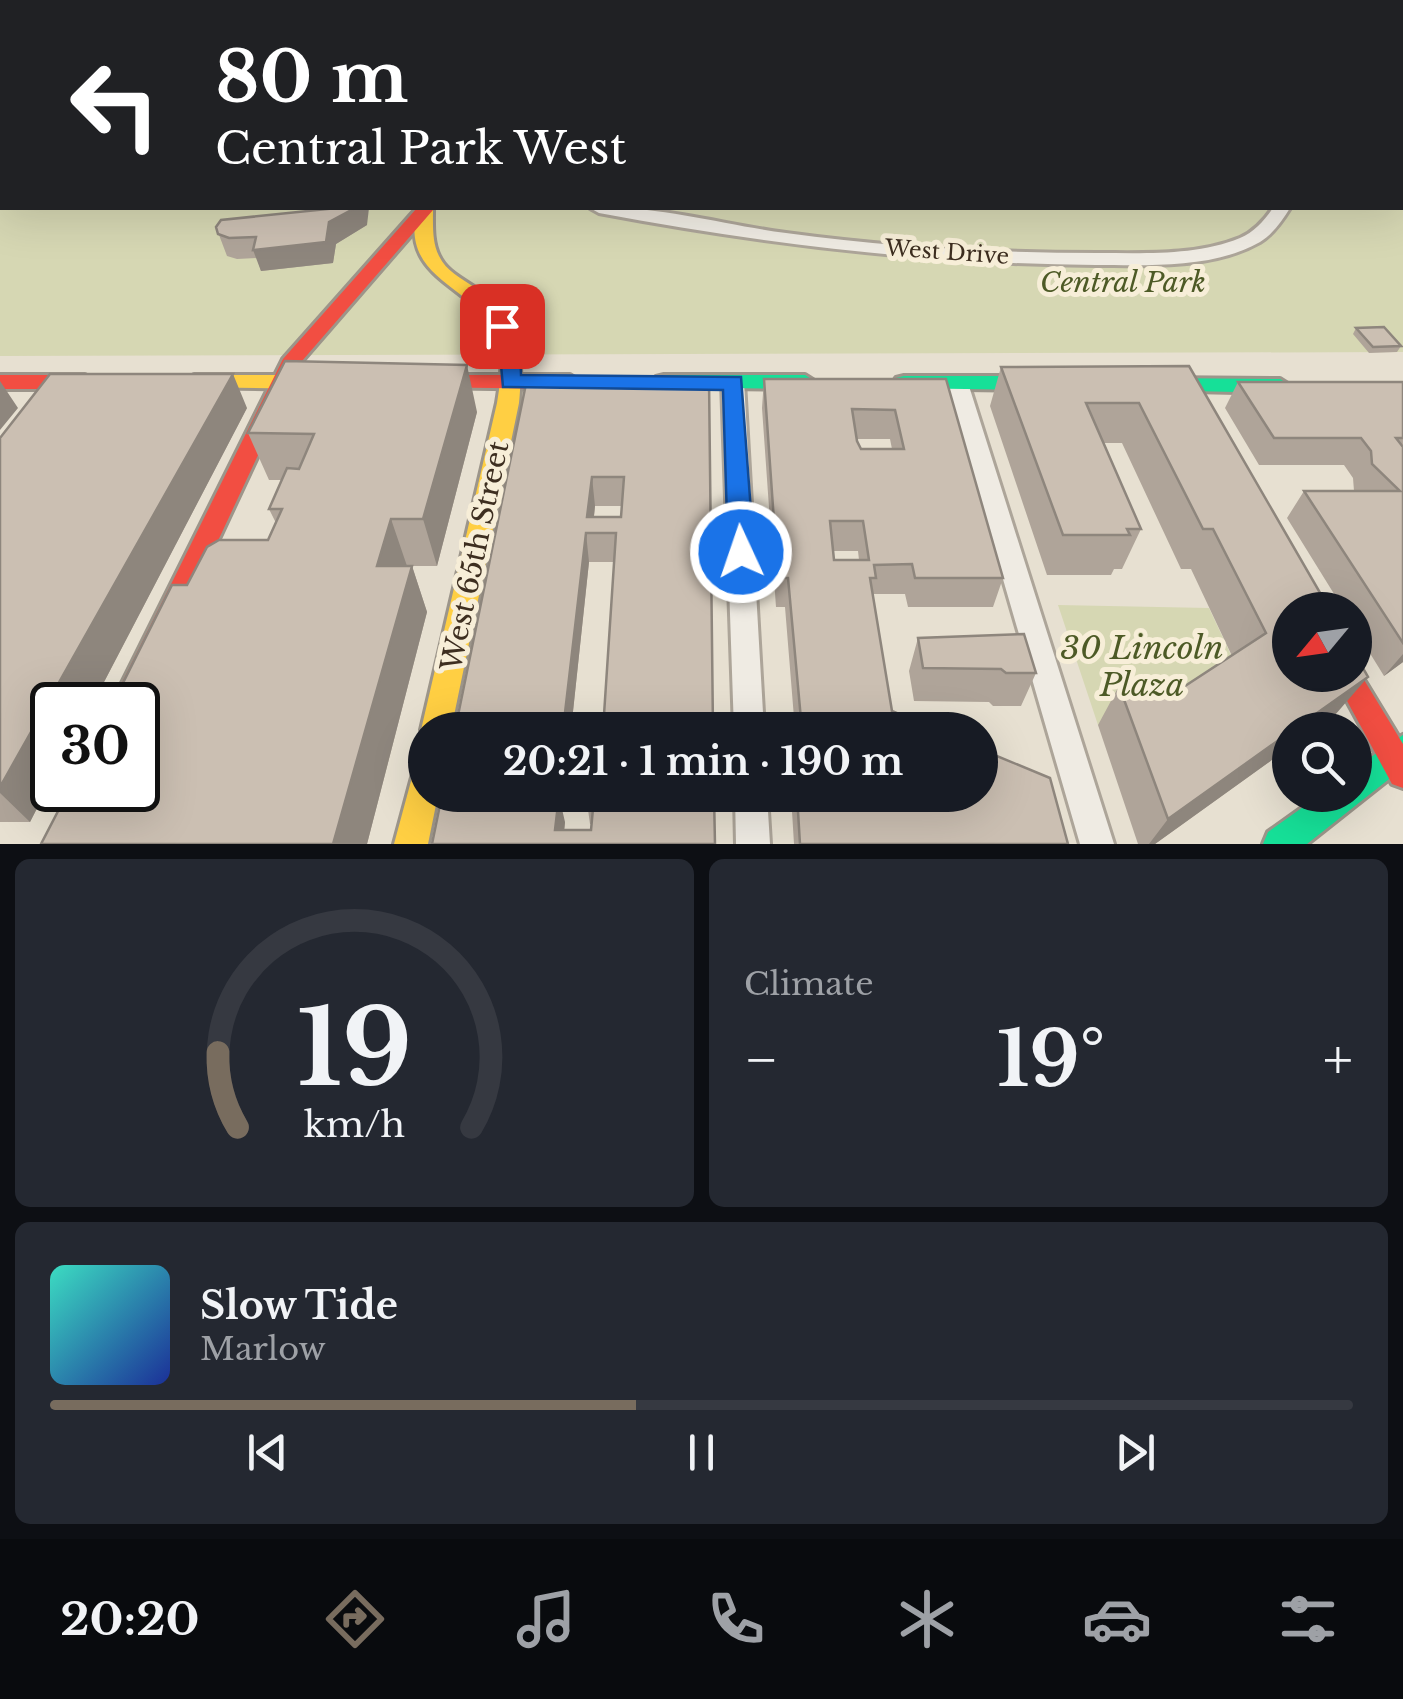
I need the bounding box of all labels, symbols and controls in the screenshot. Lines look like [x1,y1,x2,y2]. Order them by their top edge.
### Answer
text: 80 m [215,34,408,121]
icon: left [50,40,180,170]
text: Central Park West [215,120,626,176]
street label: West Drive [883,234,1010,270]
park label: Central Park [1040,265,1206,300]
pin [460,284,545,369]
icon: arrive [475,299,530,354]
street label: West 65th Street [433,437,517,675]
position arrow [689,500,793,604]
north arrow [1272,592,1372,692]
map controls [1272,592,1372,812]
park label: 30 Lincoln Plaza [1060,628,1224,705]
speed limit sign: 30 [30,682,160,812]
button: search [1272,712,1372,812]
text: 20:21 · 1 min · 190 m [503,738,903,785]
text: Climate [744,964,873,1004]
text: 19 [297,984,412,1113]
text: 19° [997,1013,1105,1106]
text: − [744,1026,779,1094]
text: + [1323,1026,1353,1094]
text: km/h [304,1102,405,1147]
text: Slow Tide [200,1282,398,1329]
text: Marlow [200,1329,326,1369]
icon: previous [240,1425,295,1480]
icon: pause [674,1425,729,1480]
icon: next [1108,1425,1163,1480]
icon: directions [320,1584,390,1654]
icon: music [511,1584,581,1654]
icon: phone [701,1584,771,1654]
icon: climate [892,1584,962,1654]
icon: car [1082,1584,1152,1654]
icon: filters [1273,1584,1343,1654]
text: 20:20 [60,1591,200,1647]

